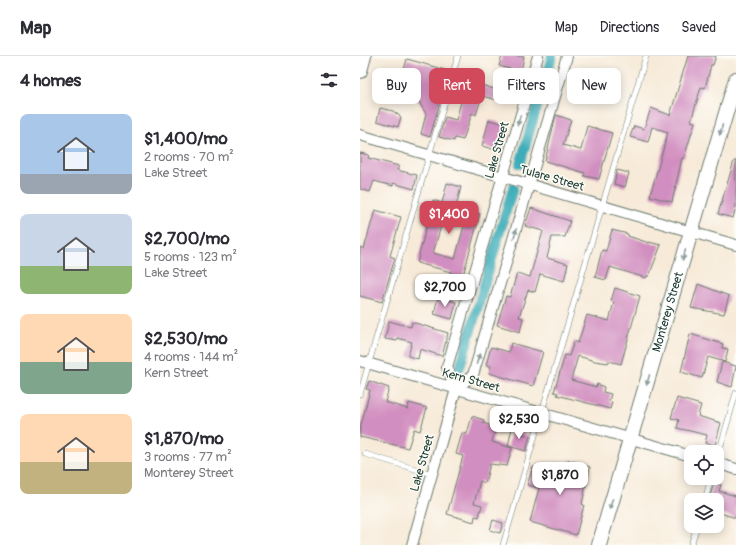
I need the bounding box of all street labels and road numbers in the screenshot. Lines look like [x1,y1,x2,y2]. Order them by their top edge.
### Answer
street label: Lake Street [482,120,513,180]
street label: Tulare Street [518,162,586,195]
street label: Monterey Street [649,270,687,354]
street label: Kern Street [440,365,502,396]
street label: Lake Street [407,433,438,493]

